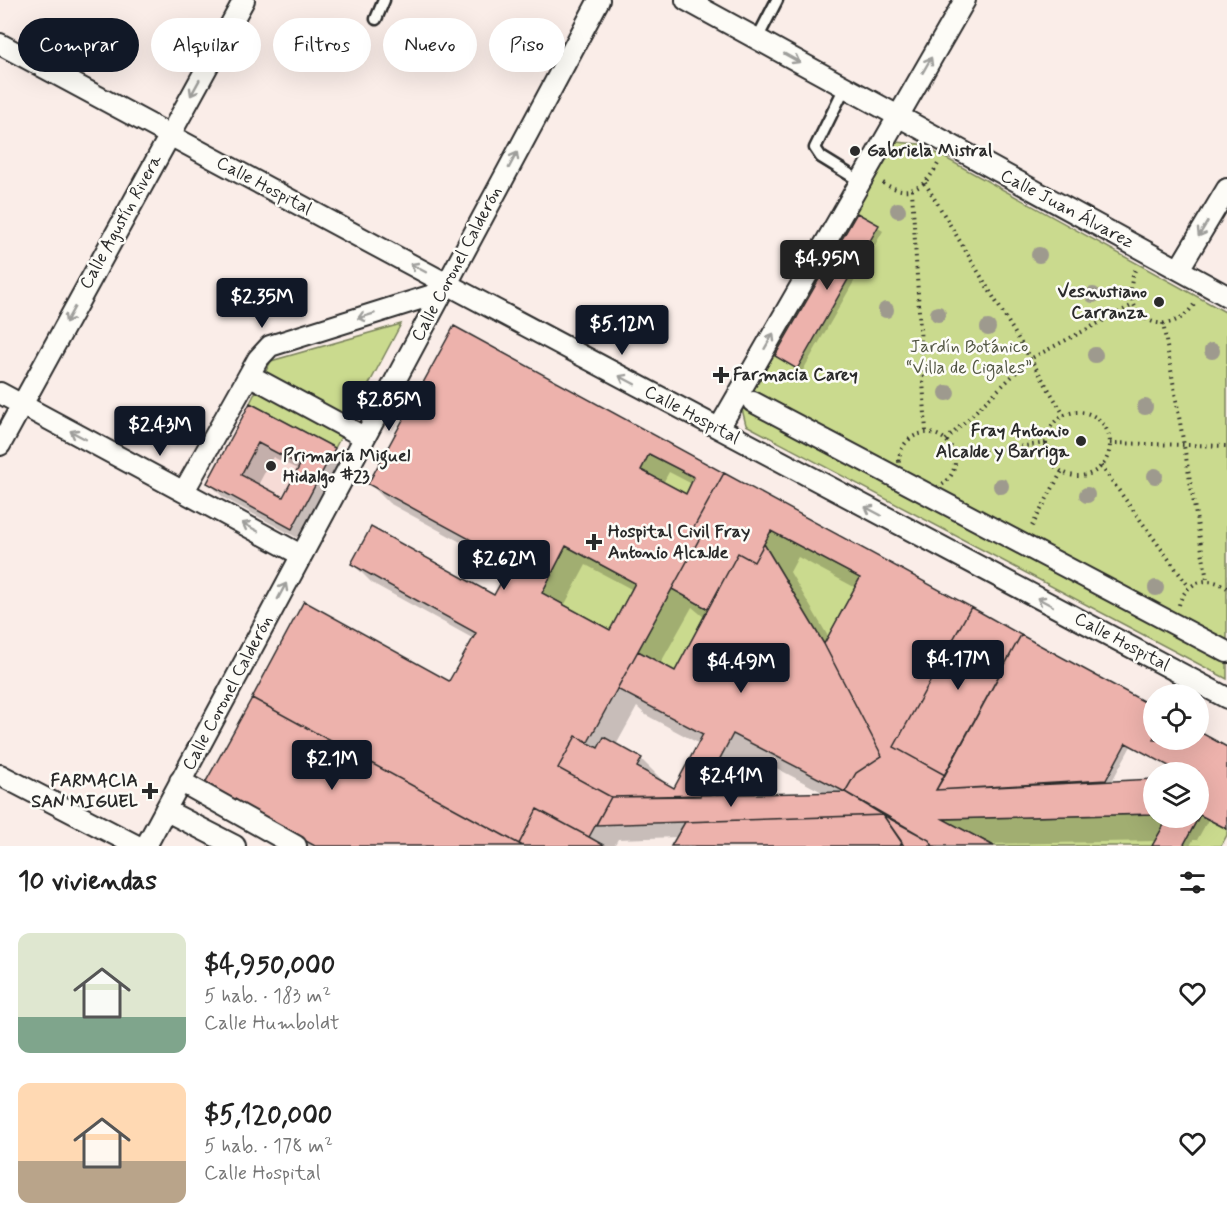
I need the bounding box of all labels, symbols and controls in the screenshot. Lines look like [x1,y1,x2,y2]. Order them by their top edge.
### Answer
chip: Comprar [18,18,139,72]
chip: Alquilar [151,18,261,72]
chip: Filtros [273,18,371,72]
chip: Nuevo [383,18,477,72]
chip: Piso [489,18,565,72]
one-way arrow [783,53,801,64]
one-way arrow [921,57,933,74]
one-way arrow [189,79,201,96]
place label: Gabriela Mistral [867,139,993,163]
marker: Gabriela Mistral [848,144,862,158]
street label: Calle Agustín Rivera [74,150,168,294]
street label: Calle Hospital [212,151,316,221]
one-way arrow [508,151,519,169]
street label: Calle Juan Álvarez [996,164,1138,254]
street label: Calle Coronel Calderón [406,182,508,346]
one-way arrow [1196,220,1208,237]
pin: $4.95M [778,240,876,291]
text: $4.95M [794,246,860,273]
one-way arrow [409,262,427,273]
pin: $2.35M [213,278,311,329]
place label: Vesnustiano Carranza [1058,280,1148,325]
text: $2.35M [231,284,293,311]
marker: Vesnustiano Carranza [1152,295,1166,309]
pin: $5.12M [573,305,671,356]
one-way arrow [64,306,76,323]
one-way arrow [357,311,376,322]
text: $5.12M [590,311,654,338]
one-way arrow [763,333,775,350]
park label: Jardín Botánico “Villa de Cigales” [906,335,1032,381]
place label: Farmacia Carey [733,363,858,387]
marker: Farmacia Carey [714,368,728,382]
one-way arrow [618,374,636,385]
street label: Calle Hospital [640,380,744,450]
pin: $2.85M [340,381,438,432]
text: $2.85M [356,387,422,414]
pin: $2.43M [111,406,209,457]
text: $2.43M [128,412,192,439]
place label: Fray Antonio Alcalde y Barriga [936,419,1070,466]
one-way arrow [70,429,87,441]
marker: Fray Antonio Alcalde y Barriga [1074,434,1088,448]
place label: Primaria Miguel Hidalgo #23 [283,444,411,489]
marker: Primaria Miguel Hidalgo #23 [264,459,278,473]
one-way arrow [865,504,883,516]
place label: Hospital Civil Fray Antonio Alcalde [608,520,750,565]
one-way arrow [242,521,259,533]
marker: Hospital Civil Fray Antonio Alcalde [585,533,603,551]
pin: $2.62M [455,540,553,591]
text: $2.62M [472,546,536,573]
one-way arrow [277,582,288,600]
one-way arrow [1037,596,1055,607]
street label: Calle Hospital [1070,607,1174,677]
street label: Calle Coronel Calderón [177,611,279,775]
pin: $4.17M [909,640,1007,691]
pin: $4.49M [692,643,790,694]
text: $4.17M [926,646,990,673]
text: $4.49M [707,649,775,676]
map controls [1143,684,1209,828]
button: locate [1143,684,1209,750]
pin: $2.1M [290,740,374,791]
text: $2.1M [306,746,358,773]
pin: $2.41M [682,757,780,808]
button: layers [1143,762,1209,828]
text: $2.41M [699,763,763,790]
place label: FARMACIA SAN MIGUEL [31,769,138,814]
marker: FARMACIA SAN MIGUEL [143,784,157,798]
text: 10 viviendas [18,865,157,899]
icon: filters [1176,866,1209,899]
text: $4,950,000 [204,949,335,983]
icon: home [66,957,138,1029]
icon: heart [1176,977,1209,1010]
text: 5 hab. · 183 m² [204,983,331,1010]
text: Calle Humboldt [204,1010,340,1037]
text: $5,120,000 [204,1099,332,1133]
icon: home [66,1107,138,1179]
icon: heart [1176,1127,1209,1160]
text: 5 hab. · 178 m² [204,1133,333,1160]
text: Calle Hospital [204,1160,321,1187]

